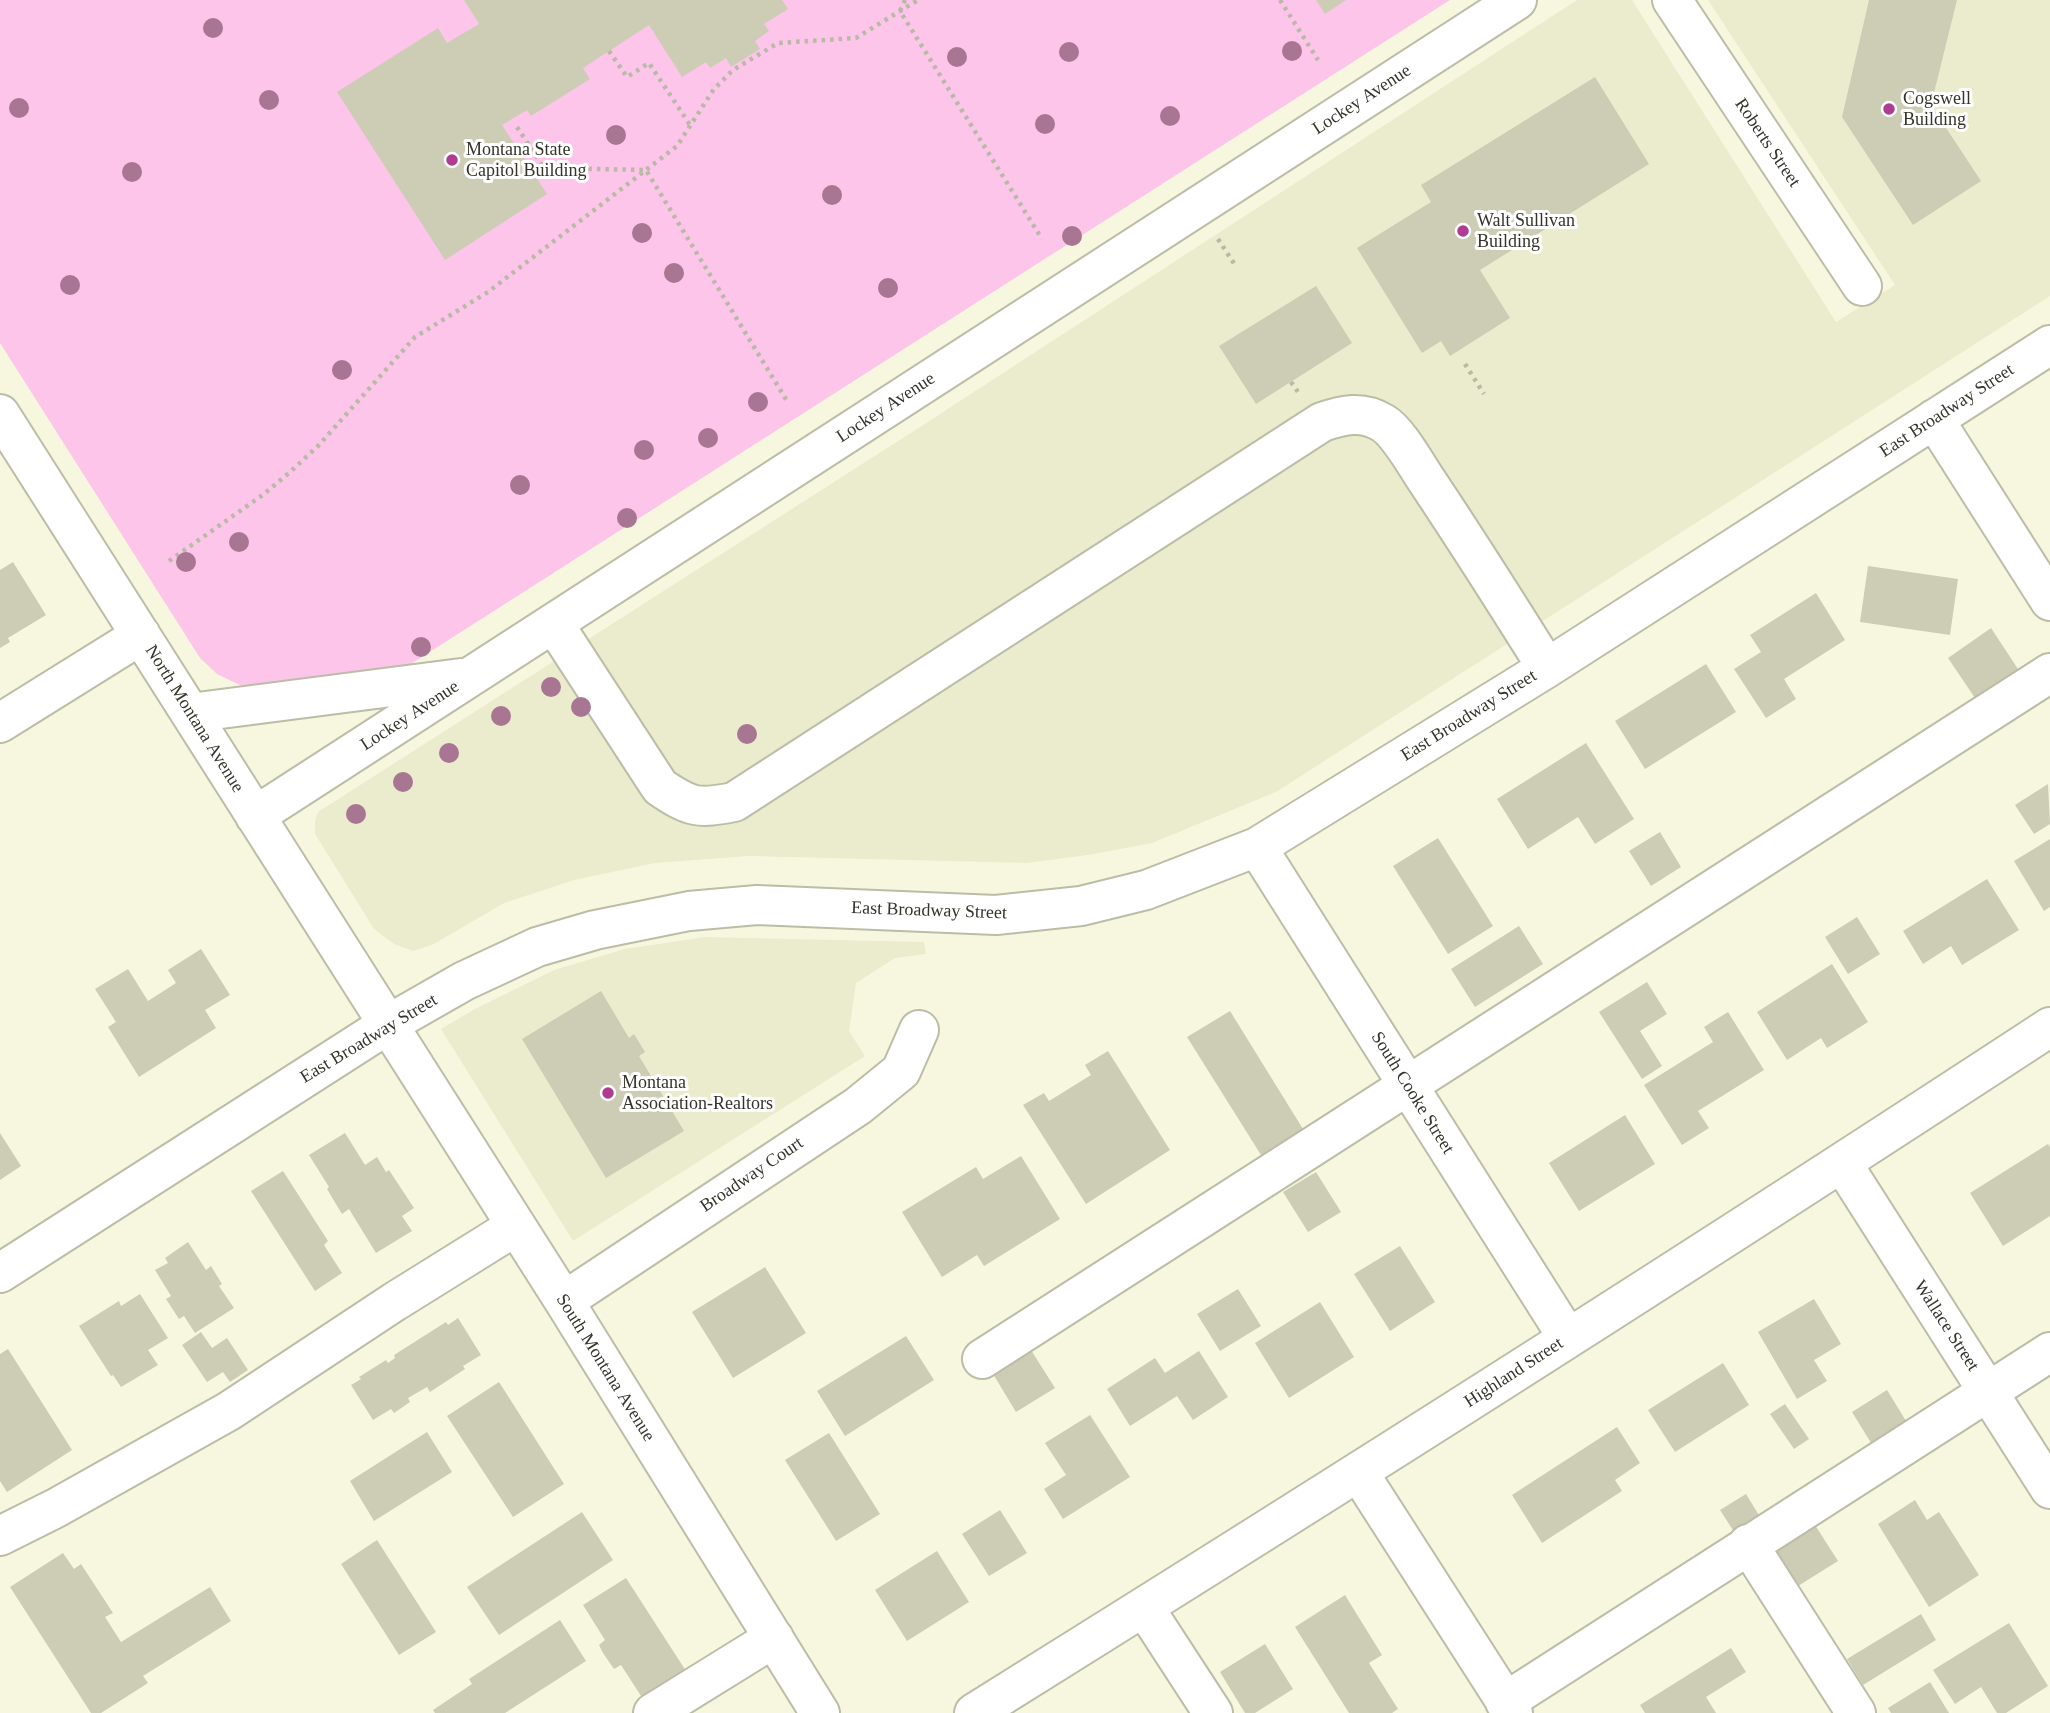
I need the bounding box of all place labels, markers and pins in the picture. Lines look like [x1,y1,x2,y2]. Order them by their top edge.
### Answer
place label: Cogswell Building [1903,88,1971,130]
marker: Cogswell Building [1881,101,1897,117]
place label: Montana State Capitol Building [466,139,587,182]
marker: Montana State Capitol Building [444,152,460,168]
place label: Walt Sullivan Building [1477,210,1575,252]
marker: Walt Sullivan Building [1455,223,1471,239]
place label: Montana Association-Realtors [622,1072,773,1114]
marker: Montana Association-Realtors [600,1085,616,1101]

